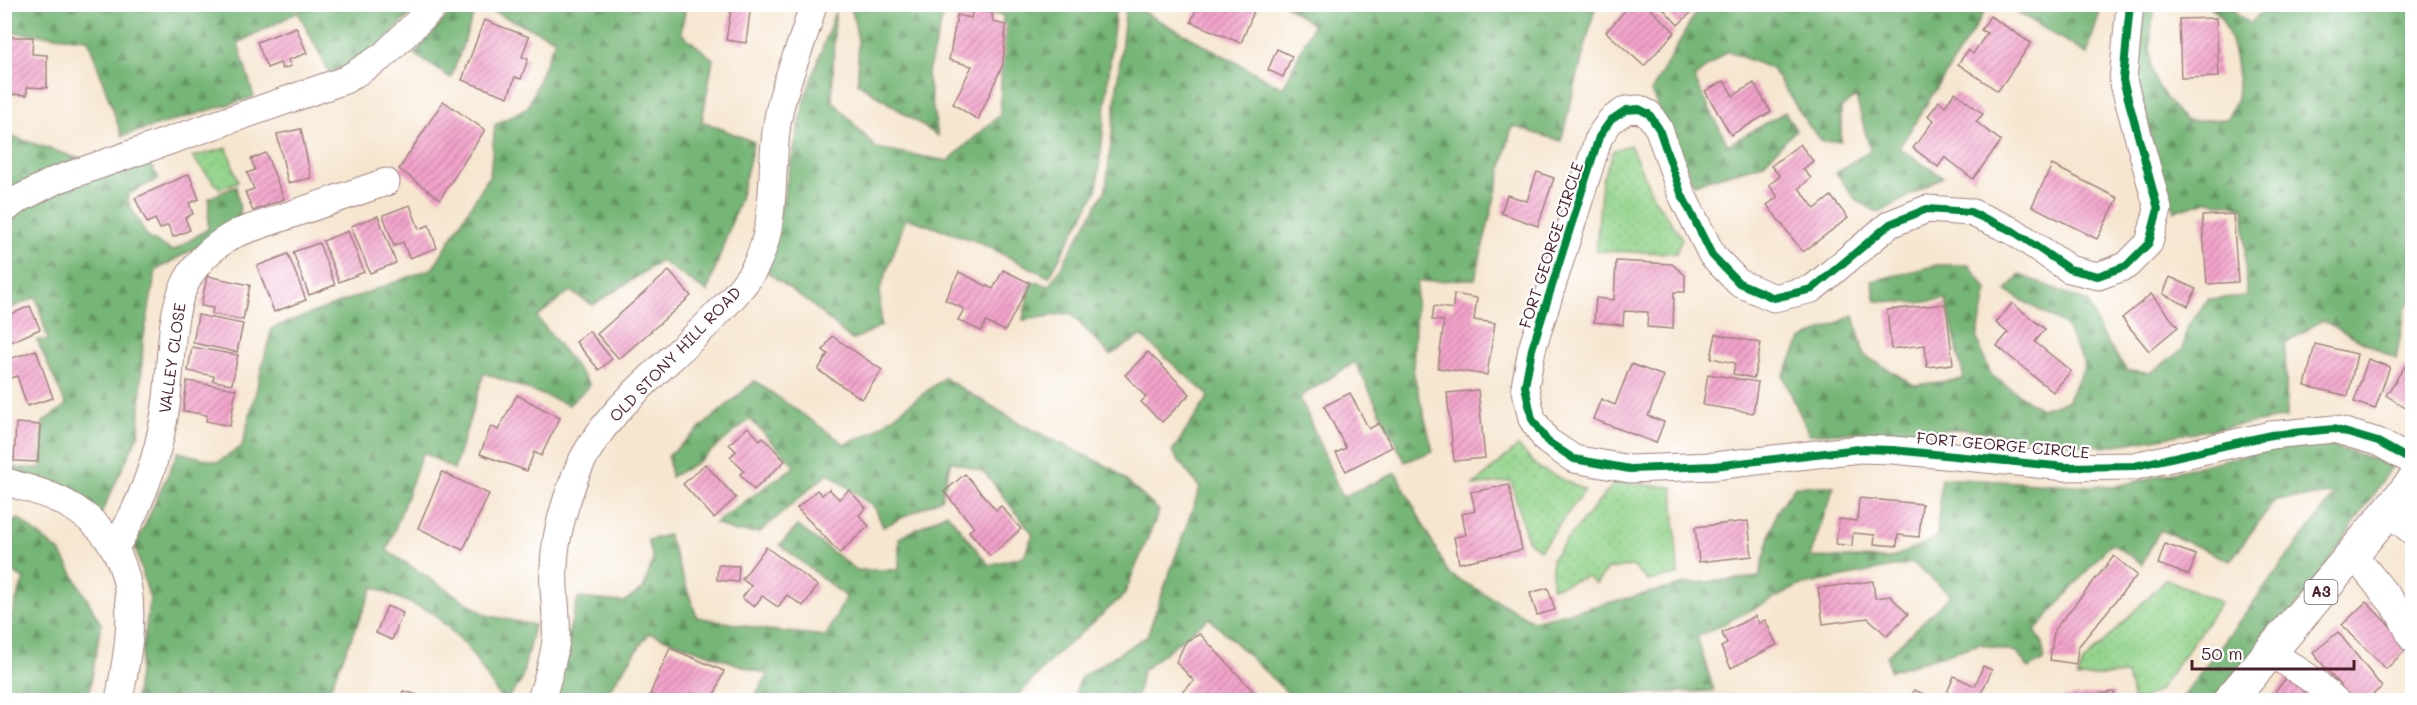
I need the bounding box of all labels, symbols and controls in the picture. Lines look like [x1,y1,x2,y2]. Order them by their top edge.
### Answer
street label: FORT GEORGE CIRCLE [1514,159,1587,331]
street label: OLD STONY HILL ROAD [604,281,745,426]
street label: VALLEY CLOSE [153,301,190,414]
street label: FORT GEORGE CIRCLE [1916,426,2090,463]
road number: A3 [2304,580,2338,604]
scale bar [2192,633,2354,671]
text: 50 m [2201,641,2243,665]

